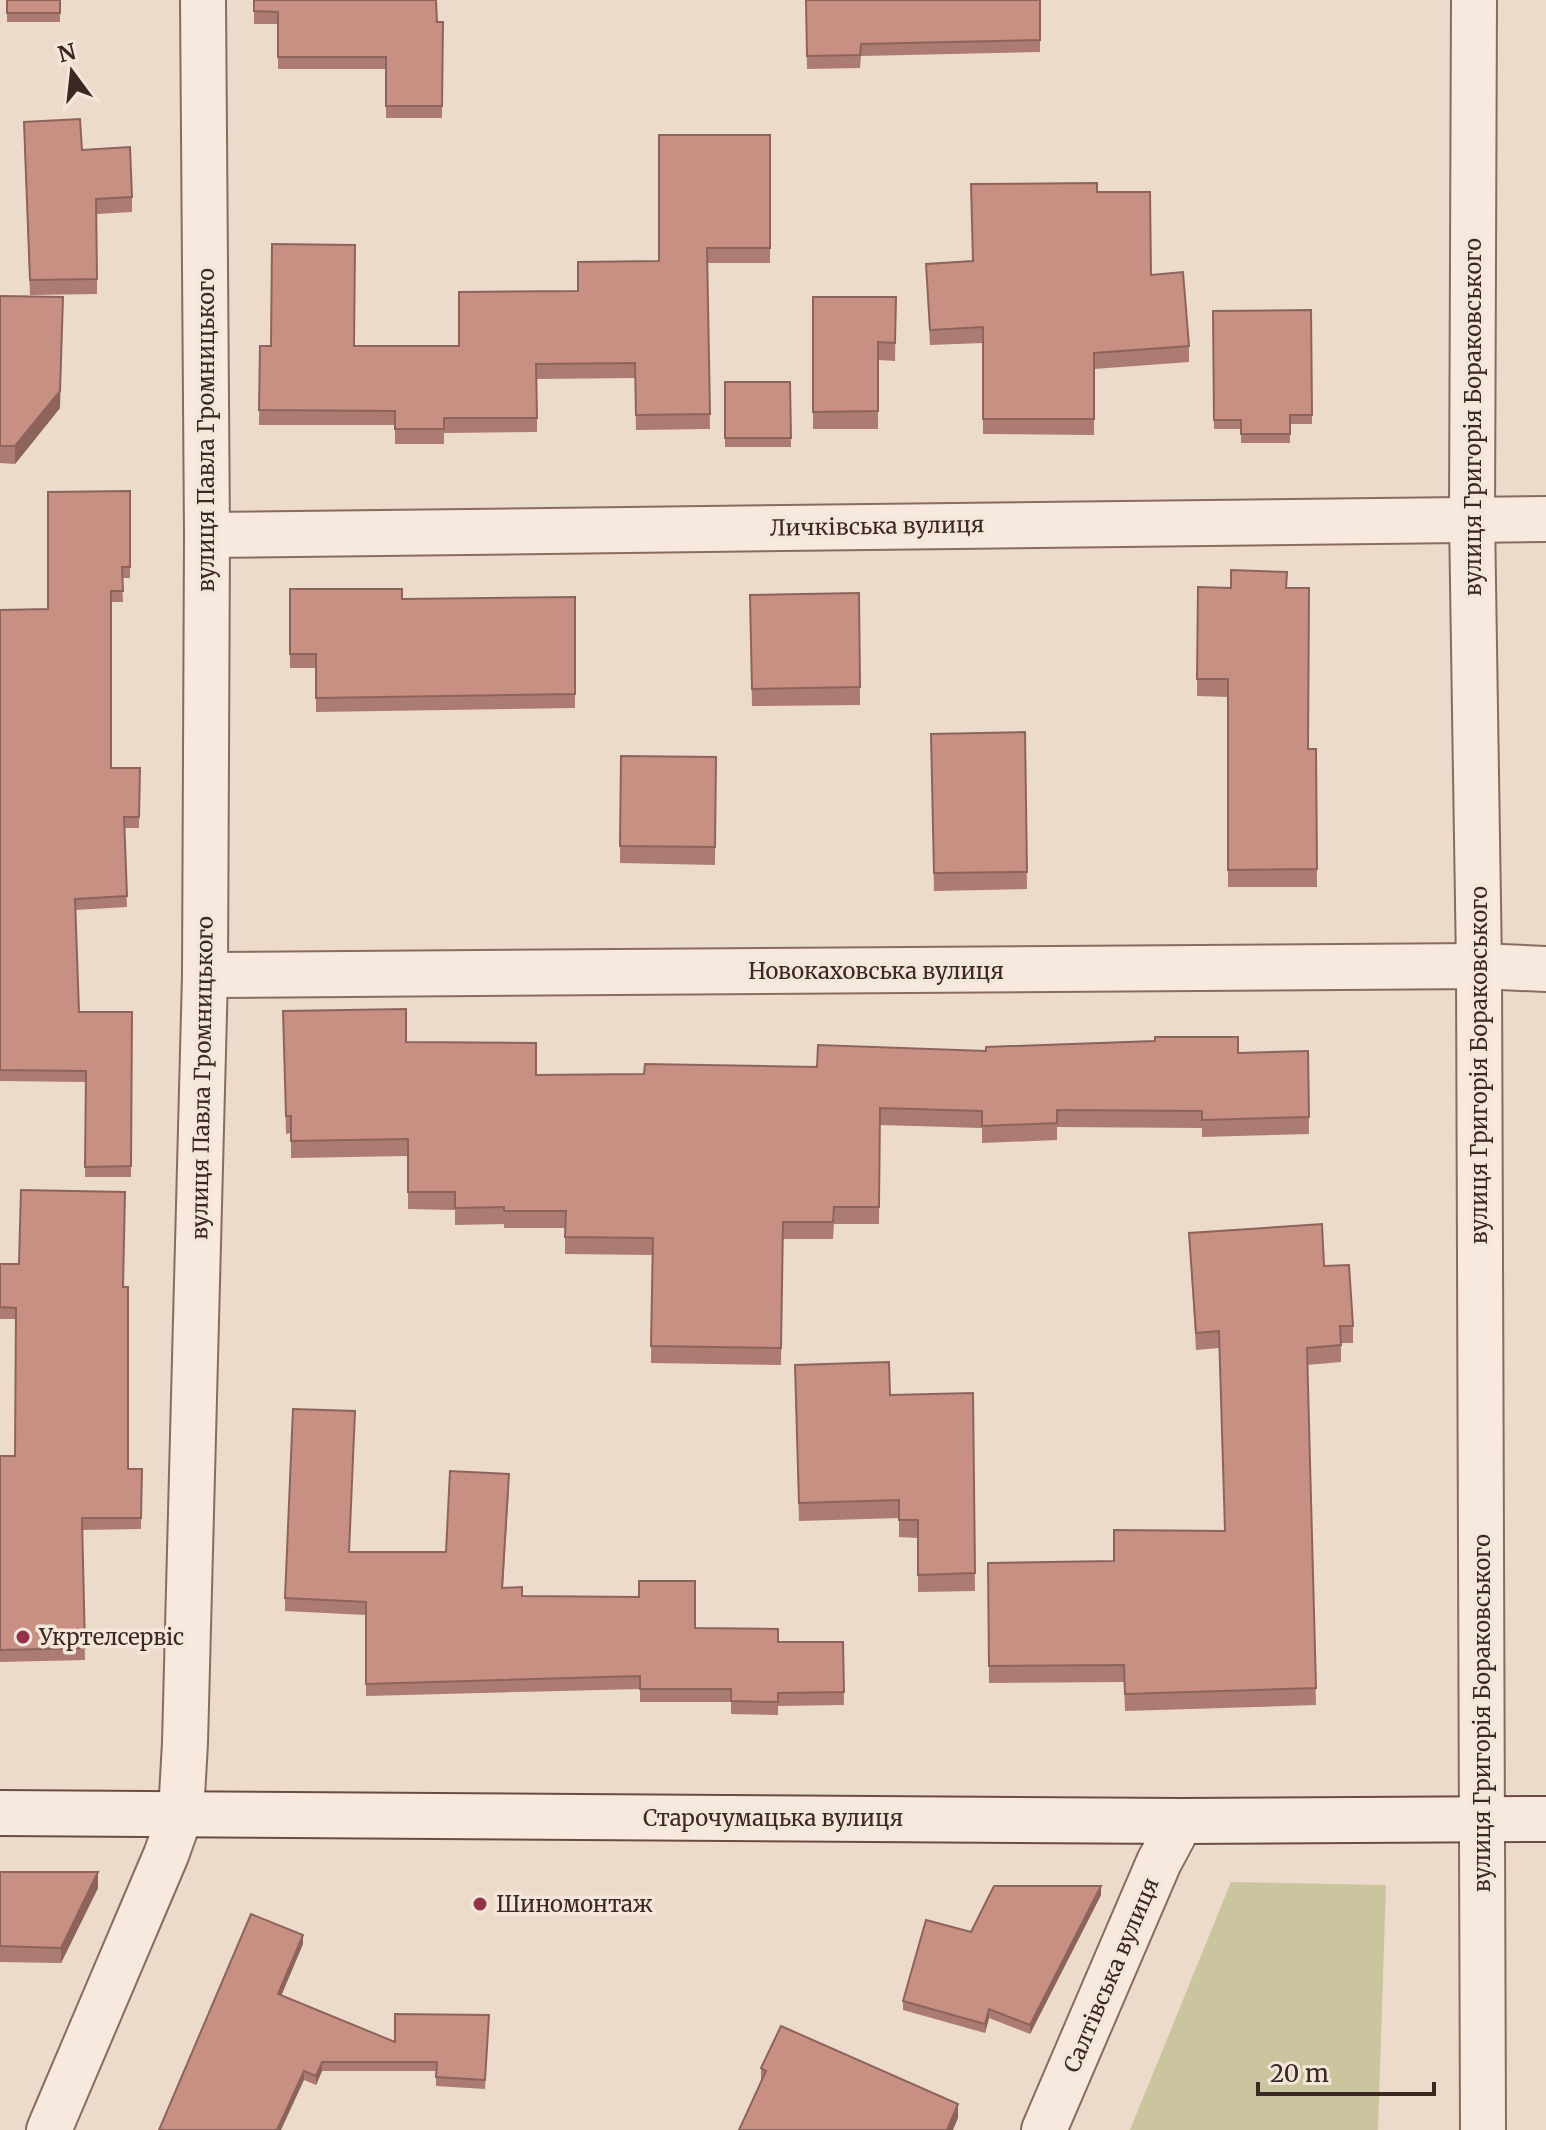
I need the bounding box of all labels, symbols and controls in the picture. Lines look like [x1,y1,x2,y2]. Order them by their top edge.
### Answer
north arrow [32,32,112,112]
text: N [55,37,79,68]
street label: вулиця Григорія Бораковського [1459,238,1487,596]
street label: вулиця Павла Громницького [192,268,220,592]
street label: Личківська вулиця [770,510,984,542]
street label: вулиця Григорія Бораковського [1465,886,1493,1244]
street label: вулиця Павла Громницького [185,916,219,1240]
street label: Новокаховська вулиця [748,957,1004,985]
street label: вулиця Григорія Бораковського [1468,1534,1496,1892]
place label: Укртелсервіс [38,1623,184,1651]
marker: Укртелсервіс [14,1628,32,1646]
street label: Старочумацька вулиця [643,1804,903,1832]
street label: Салтівська вулиця [1057,1873,1165,2077]
place label: Шиномонтаж [496,1890,653,1918]
marker: Шиномонтаж [471,1895,489,1913]
scale bar [1258,2046,1434,2096]
text: 20 m [1270,2058,1329,2089]

